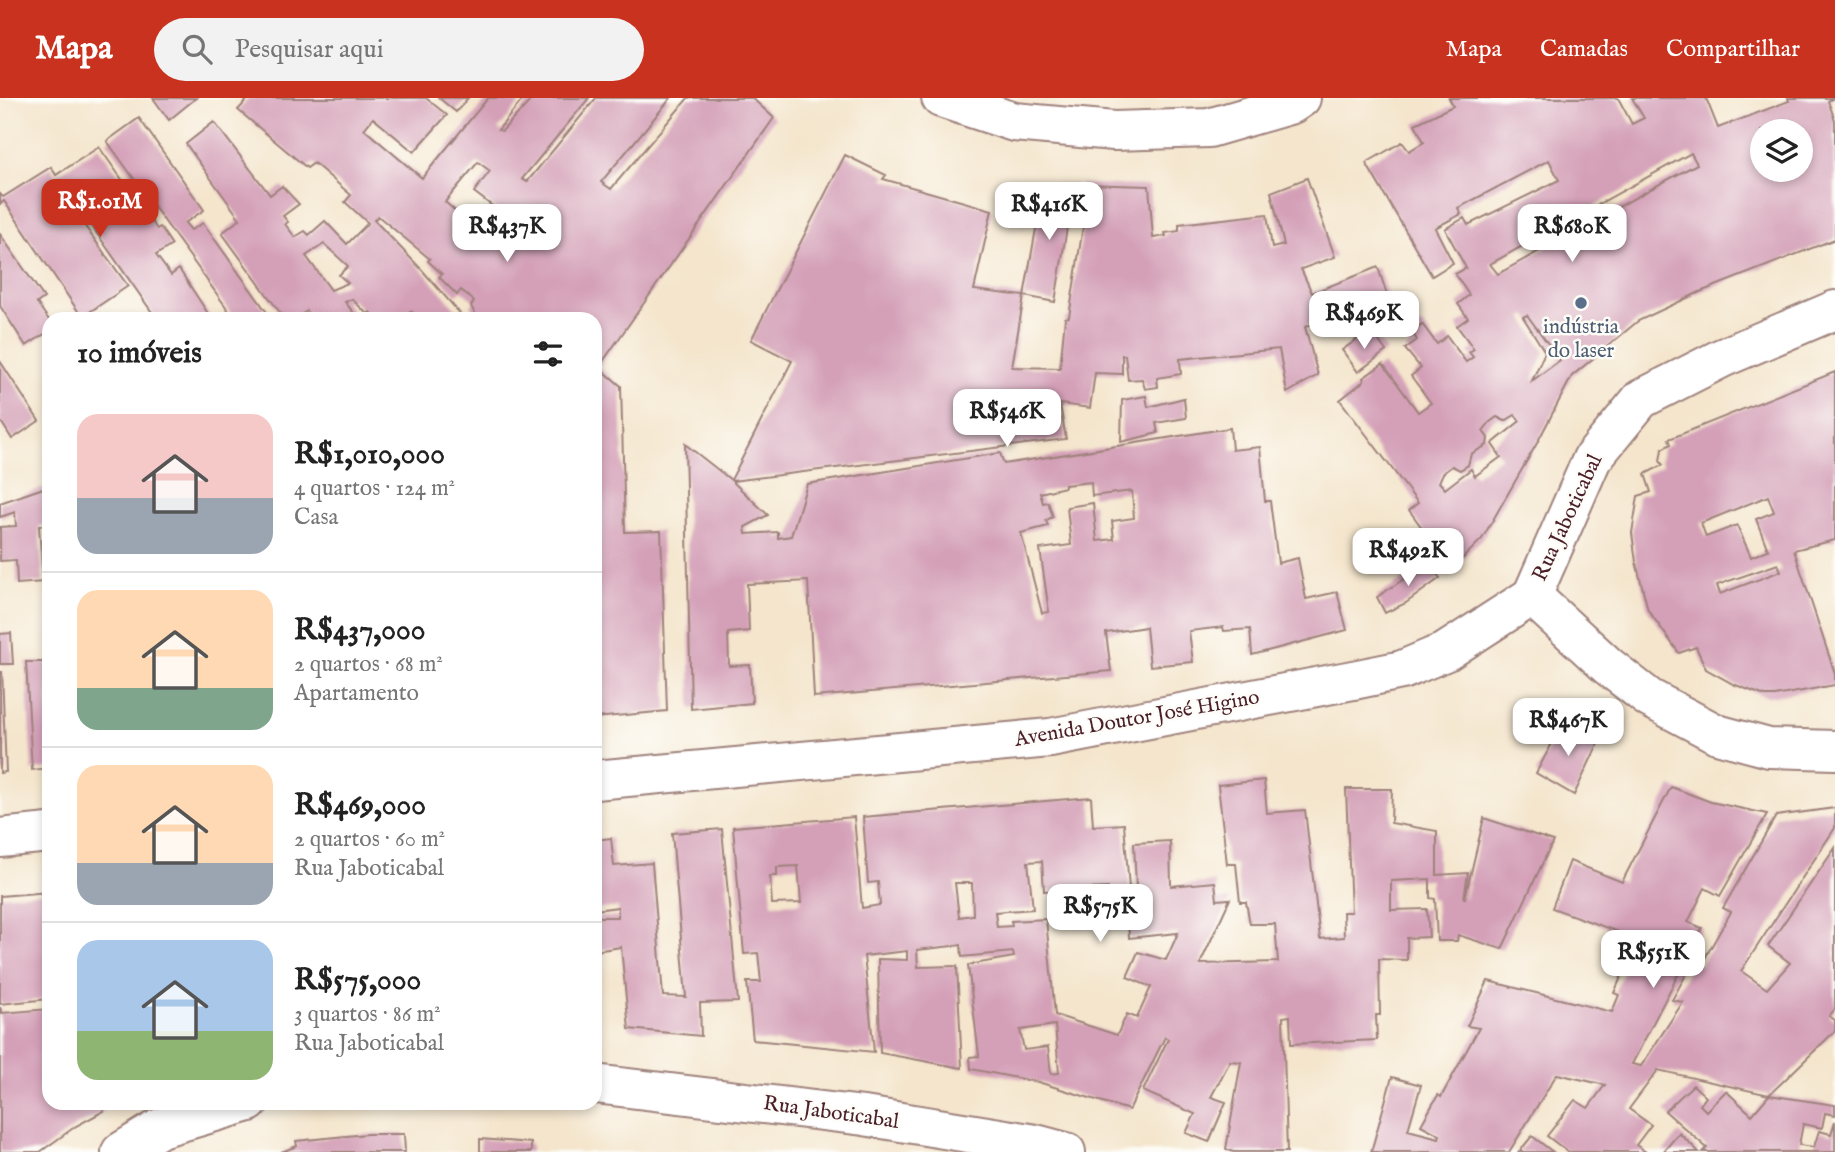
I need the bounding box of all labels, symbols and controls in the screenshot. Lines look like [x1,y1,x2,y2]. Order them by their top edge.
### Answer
search box [154,18,644,81]
text: Mapa [35,28,112,70]
icon: search [178,30,216,68]
text: Pesquisar aqui [234,33,384,66]
text: Mapa [1446,34,1502,65]
text: Camadas [1540,34,1628,65]
text: Compartilhar [1666,34,1800,65]
map controls [1750,119,1813,182]
button: layers [1750,119,1813,182]
pin: R$1.01M [35,180,165,239]
pin: R$416K [992,183,1106,242]
text: R$1.01M [58,187,142,216]
text: R$416K [1011,190,1087,219]
pin: R$437K [450,204,564,264]
pin: R$680K [1515,204,1629,264]
text: R$437K [468,212,546,241]
text: R$680K [1534,212,1610,241]
pin: R$469K [1307,292,1421,351]
marker: indústria do laser [1573,295,1589,311]
text: R$469K [1325,299,1403,328]
place label: indústria do laser [1543,314,1620,365]
text: 10 imóveis [77,335,202,373]
icon: filters [529,335,567,373]
pin: R$546K [950,390,1064,449]
text: R$546K [969,397,1045,426]
text: R$1,010,000 [294,436,445,474]
icon: home [133,442,217,526]
street label: Rua Jaboticabal [1527,450,1609,586]
text: 4 quartos · 124 m² [294,474,455,503]
text: Casa [294,503,338,532]
pin: R$492K [1351,528,1465,588]
text: R$492K [1369,536,1447,565]
text: R$437,000 [294,612,425,650]
icon: home [133,618,217,702]
text: 2 quartos · 68 m² [294,650,443,679]
text: Apartamento [294,679,419,708]
street label: Avenida Doutor José Higino [1012,684,1261,754]
pin: R$467K [1511,698,1625,758]
text: R$467K [1529,706,1607,735]
text: R$469,000 [294,787,426,825]
icon: home [133,793,217,877]
text: 2 quartos · 60 m² [294,825,445,854]
text: Rua Jaboticabal [294,854,444,883]
pin: R$575K [1043,884,1157,944]
text: R$575K [1063,892,1137,921]
pin: R$551K [1596,930,1710,990]
text: R$551K [1617,938,1689,967]
text: R$575,000 [294,962,421,1000]
icon: home [133,968,217,1052]
text: 3 quartos · 86 m² [294,1000,441,1029]
text: Rua Jaboticabal [294,1029,444,1058]
street label: Rua Jaboticabal [761,1090,901,1136]

